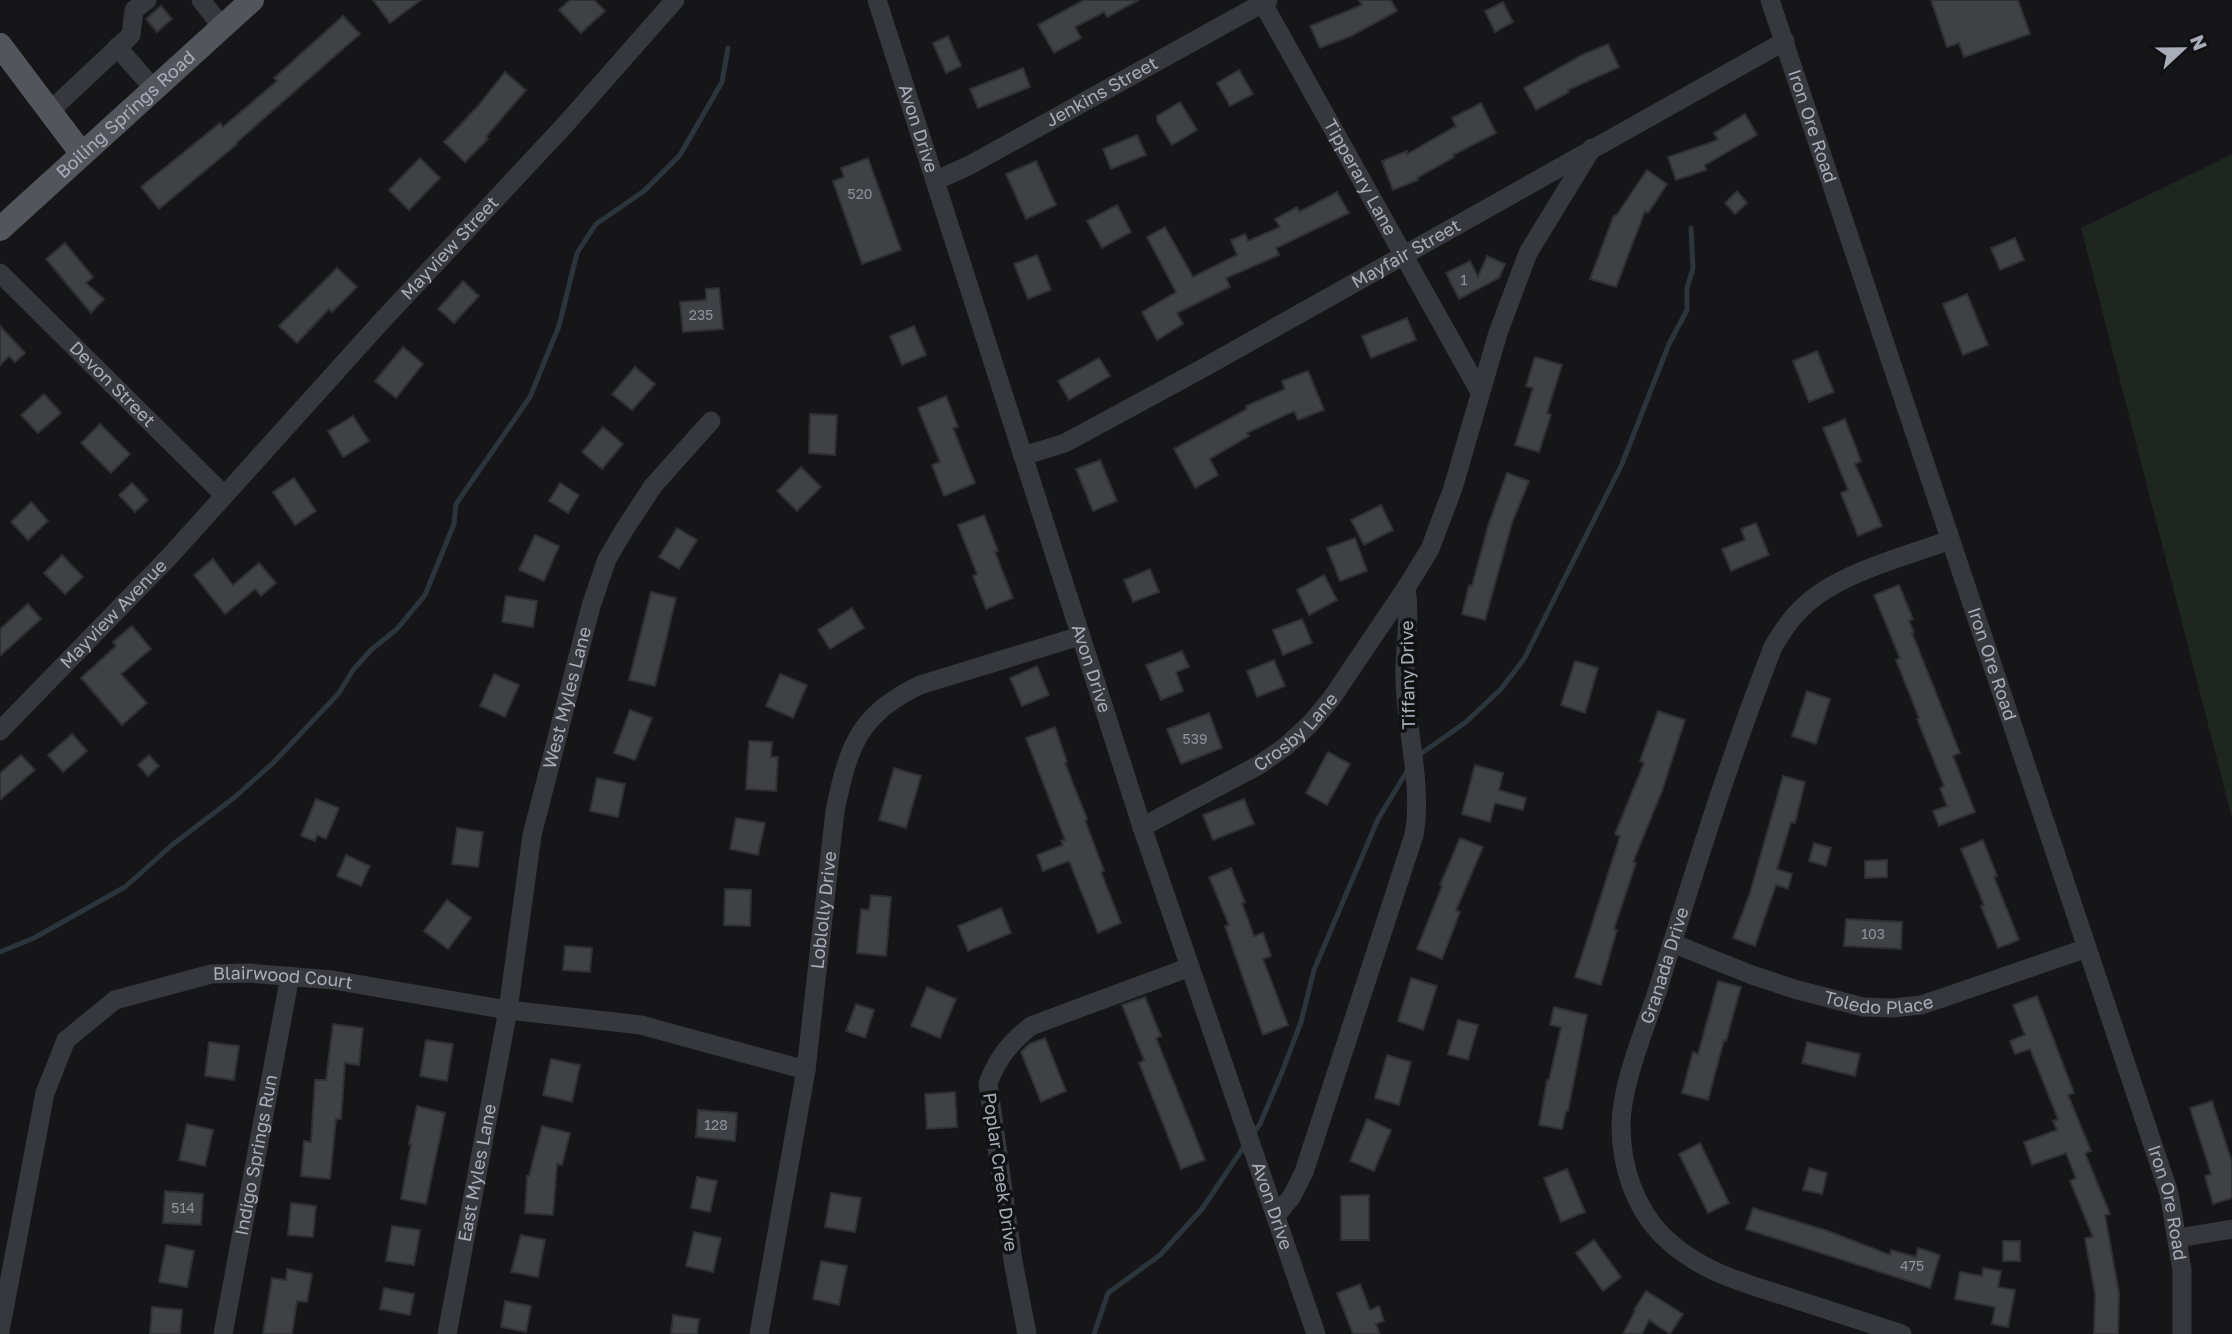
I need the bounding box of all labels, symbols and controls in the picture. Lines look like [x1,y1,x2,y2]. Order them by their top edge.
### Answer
north arrow [2148,14,2218,84]
text: N [2186,31,2213,53]
street label: Boiling Springs Road [51,45,199,183]
street label: Jenkins Street [1041,51,1161,131]
street label: Iron Ore Road [1784,66,1842,185]
street label: Avon Drive [895,81,944,175]
street label: Tipperary Lane [1320,115,1402,239]
house number: 520 [848,185,872,202]
street label: Mayview Street [395,191,503,304]
street label: Mayfair Street [1347,214,1464,292]
house number: 1 [1461,271,1468,288]
house number: 235 [689,306,713,323]
street label: Devon Street [65,336,161,431]
street label: Mayview Avenue [55,554,171,673]
street label: Iron Ore Road [1964,604,2022,723]
street label: Tiffany Drive [1395,620,1419,730]
street label: Avon Drive [1068,621,1117,715]
street label: West Myles Lane [538,624,595,771]
street label: Crosby Lane [1249,688,1342,775]
house number: 539 [1183,730,1207,747]
street label: Loblolly Drive [805,850,840,970]
street label: Granada Drive [1635,904,1693,1027]
house number: 103 [1861,925,1885,942]
street label: Blairwood Court [213,961,355,993]
street label: Toledo Place [1822,985,1936,1018]
street label: Indigo Springs Run [230,1073,281,1237]
street label: Poplar Creek Drive [979,1091,1023,1253]
street label: East Myles Lane [453,1102,500,1244]
house number: 128 [704,1116,728,1133]
street label: Iron Ore Road [2144,1142,2192,1262]
street label: Avon Drive [1248,1159,1298,1253]
house number: 514 [171,1199,195,1216]
house number: 475 [1900,1257,1924,1274]

